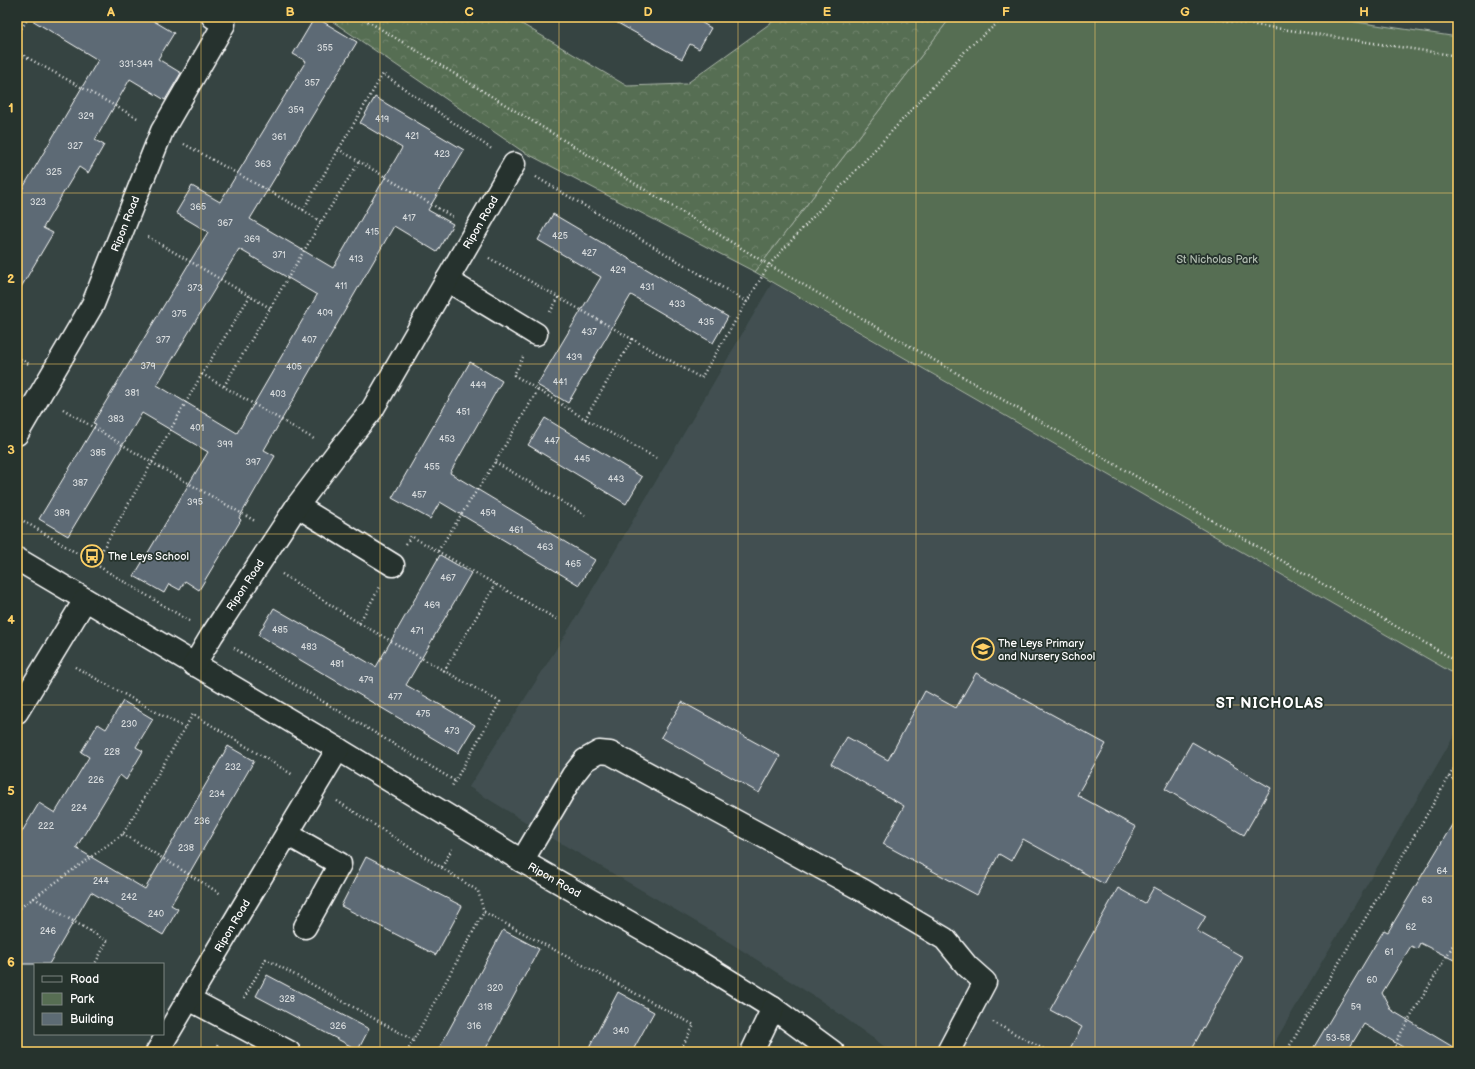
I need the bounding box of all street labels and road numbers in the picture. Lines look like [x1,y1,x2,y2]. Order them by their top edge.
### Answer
street label: Ripon Road [109,194,142,254]
street label: Ripon Road [460,194,501,251]
street label: Ripon Road [224,557,267,613]
street label: Ripon Road [526,860,583,900]
street label: Ripon Road [212,897,253,954]

